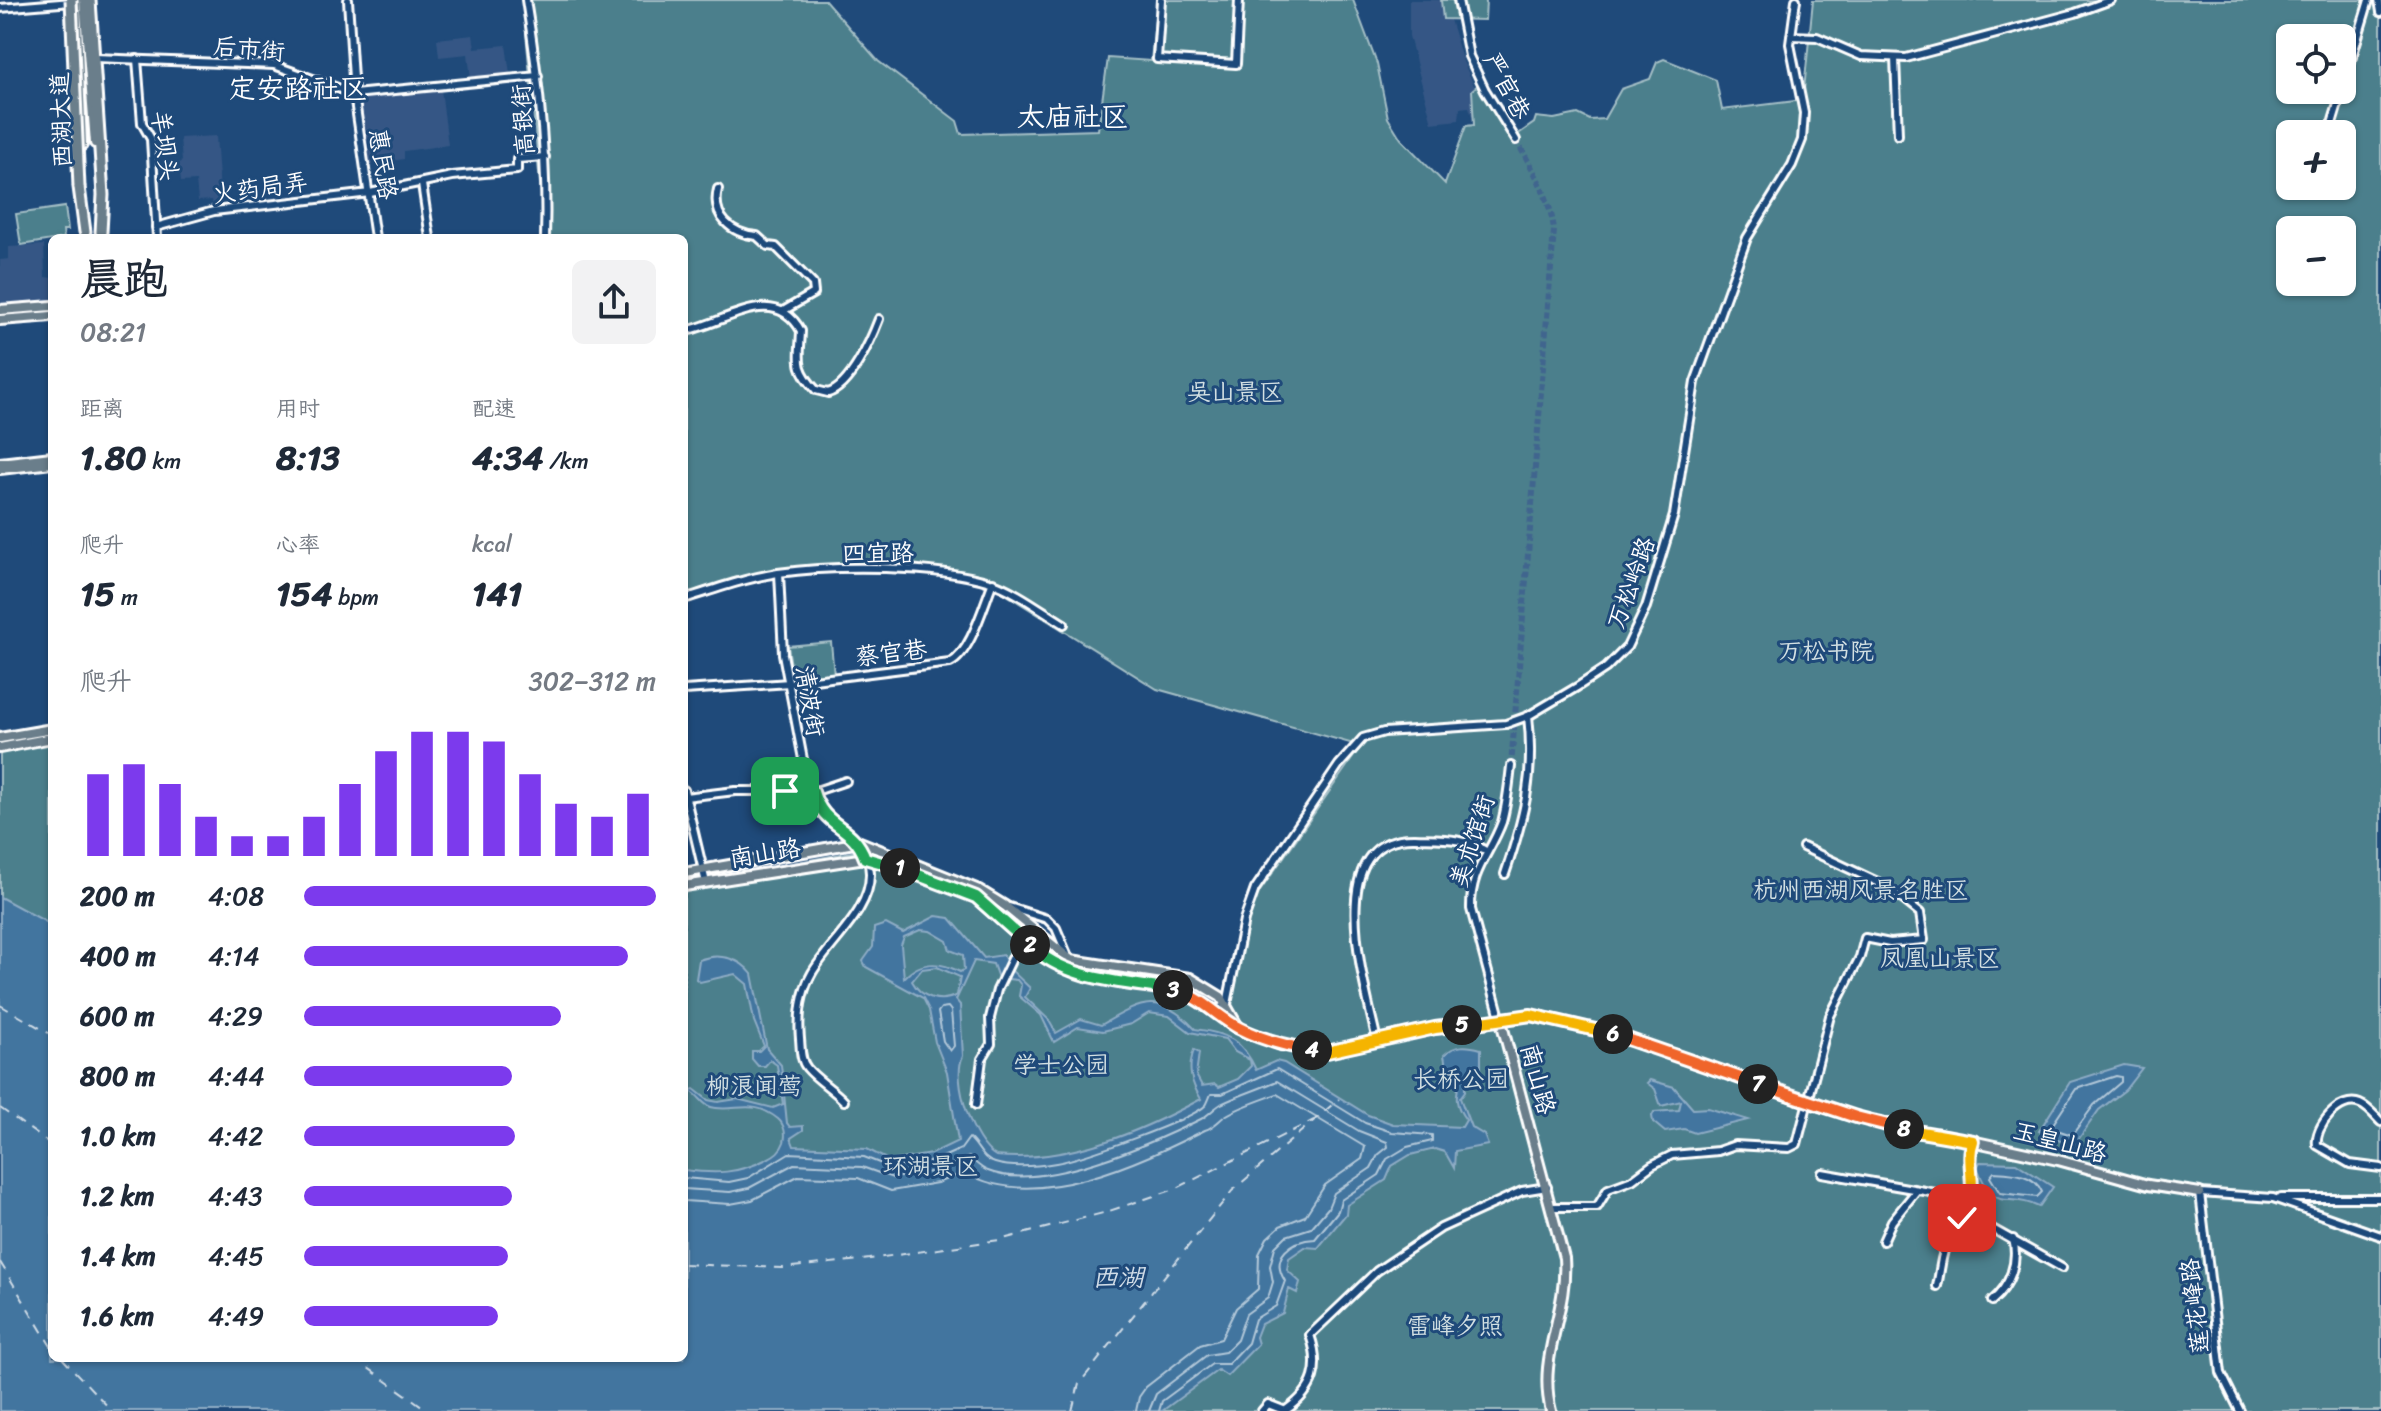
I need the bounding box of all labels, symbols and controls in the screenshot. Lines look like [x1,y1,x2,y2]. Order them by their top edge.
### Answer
map controls [2276,24,2356,296]
button: locate [2276,24,2356,104]
street label: 后市街 [211,25,287,73]
street label: 严官巷 [1472,44,1542,128]
district label: 定安路社区 [228,64,368,113]
street label: 西湖大道 [38,71,84,169]
street label: 高银街 [500,83,546,157]
district label: 太庙社区 [1017,92,1129,141]
street label: 羊坝头 [139,107,191,185]
button: + [2276,120,2356,200]
street label: 惠民路 [357,125,409,203]
street label: 火药局弄 [210,161,310,215]
button: − [2276,216,2356,296]
text: 晨跑 [80,240,168,318]
button: share [572,260,656,344]
text: 08:21 [80,309,146,355]
park label: 吴山景区 [1187,371,1283,413]
text: 距离 [80,389,124,428]
text: 用时 [276,389,320,428]
text: 配速 [472,389,516,428]
text: 1.80 [80,428,147,488]
text: 8:13 [276,428,340,488]
text: 4:34 [472,428,543,488]
text: km [147,442,181,481]
text: /km [543,442,589,481]
text: 爬升 [80,525,124,564]
text: 心率 [276,525,320,564]
text: kcal [472,525,512,564]
street label: 万松岭路 [1595,531,1667,635]
street label: 四宜路 [842,532,914,574]
text: 15 [80,564,115,624]
text: 154 [276,564,333,624]
text: 141 [472,564,522,624]
text: m [115,578,138,617]
text: bpm [333,578,379,617]
street label: 蔡官巷 [853,628,929,678]
park label: 万松书院 [1778,630,1874,672]
text: 爬升 [80,658,132,704]
text: 302–312 m [528,658,656,704]
street label: 清波街 [783,662,837,740]
pin [751,757,819,825]
icon: arrive [763,769,807,813]
street label: 美术馆街 [1437,789,1507,893]
street label: 南山路 [726,827,804,879]
pin: 1 [880,848,920,888]
text: 1 [895,848,905,887]
park label: 杭州西湖风景名胜区 [1753,869,1969,911]
text: 200 m [80,873,155,919]
text: 4:08 [208,873,264,919]
pin: 2 [1010,925,1050,965]
text: 2 [1024,925,1036,964]
text: 400 m [80,933,156,979]
text: 4:14 [208,933,260,979]
park label: 凤凰山景区 [1880,937,2000,979]
pin: 3 [1153,970,1193,1010]
text: 3 [1167,970,1179,1009]
text: 600 m [80,993,154,1039]
text: 4:29 [208,993,263,1039]
pin: 5 [1442,1005,1482,1045]
text: 5 [1455,1005,1469,1044]
pin: 6 [1593,1014,1633,1054]
text: 6 [1607,1014,1619,1053]
pin: 4 [1292,1030,1332,1070]
text: 4 [1305,1030,1319,1069]
street label: 南山路 [1508,1039,1568,1119]
park label: 学士公园 [1013,1044,1109,1086]
text: 800 m [80,1053,155,1099]
text: 4:44 [208,1053,265,1099]
park label: 长桥公园 [1413,1058,1509,1100]
pin: 7 [1738,1064,1778,1104]
text: 7 [1752,1064,1764,1103]
park label: 柳浪闻莺 [706,1065,802,1107]
pin: 8 [1884,1109,1924,1149]
text: 8 [1897,1109,1911,1148]
street label: 玉皇山路 [2008,1109,2112,1175]
text: 1.0 km [80,1113,156,1159]
text: 4:42 [208,1113,263,1159]
park label: 环湖景区 [883,1145,979,1187]
text: 1.2 km [80,1173,155,1219]
text: 4:43 [208,1173,263,1219]
pin [1928,1184,1996,1252]
icon: check [1940,1196,1984,1240]
text: 1.4 km [80,1233,156,1279]
text: 4:45 [208,1233,264,1279]
water label: 西湖 [1092,1254,1147,1300]
street label: 莲花峰路 [2168,1256,2222,1356]
text: 1.6 km [80,1293,154,1339]
text: 4:49 [208,1293,264,1339]
park label: 雷峰夕照 [1407,1305,1503,1347]

